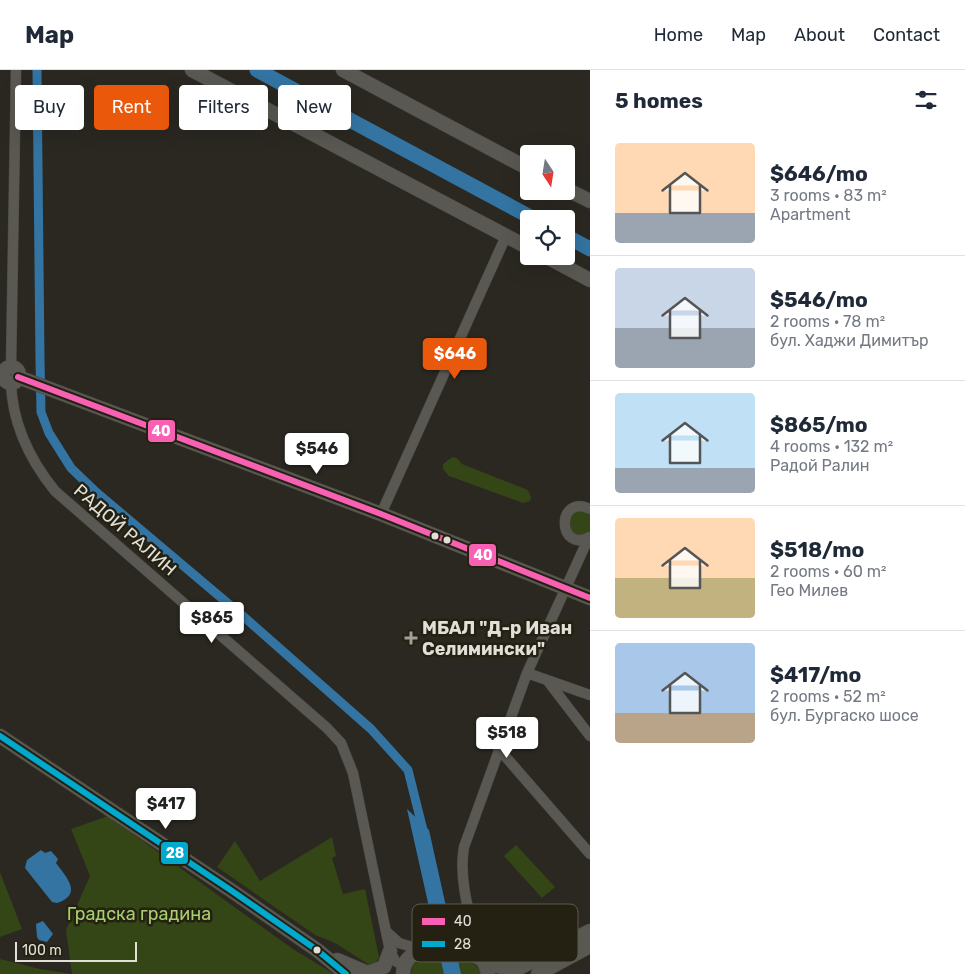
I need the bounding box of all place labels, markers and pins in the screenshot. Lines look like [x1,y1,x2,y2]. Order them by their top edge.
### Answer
pin: $646 [425,338,485,380]
pin: $546 [287,432,347,475]
unlabelled marker [430,531,440,541]
unlabelled marker [442,535,452,545]
pin: $865 [182,602,242,644]
place label: МБАЛ "Д-р Иван Селимински" [422,617,572,660]
marker: МБАЛ "Д-р Иван Селимински" [404,631,418,645]
pin: $518 [477,716,537,759]
pin: $417 [136,788,196,830]
unlabelled marker [312,945,322,955]

